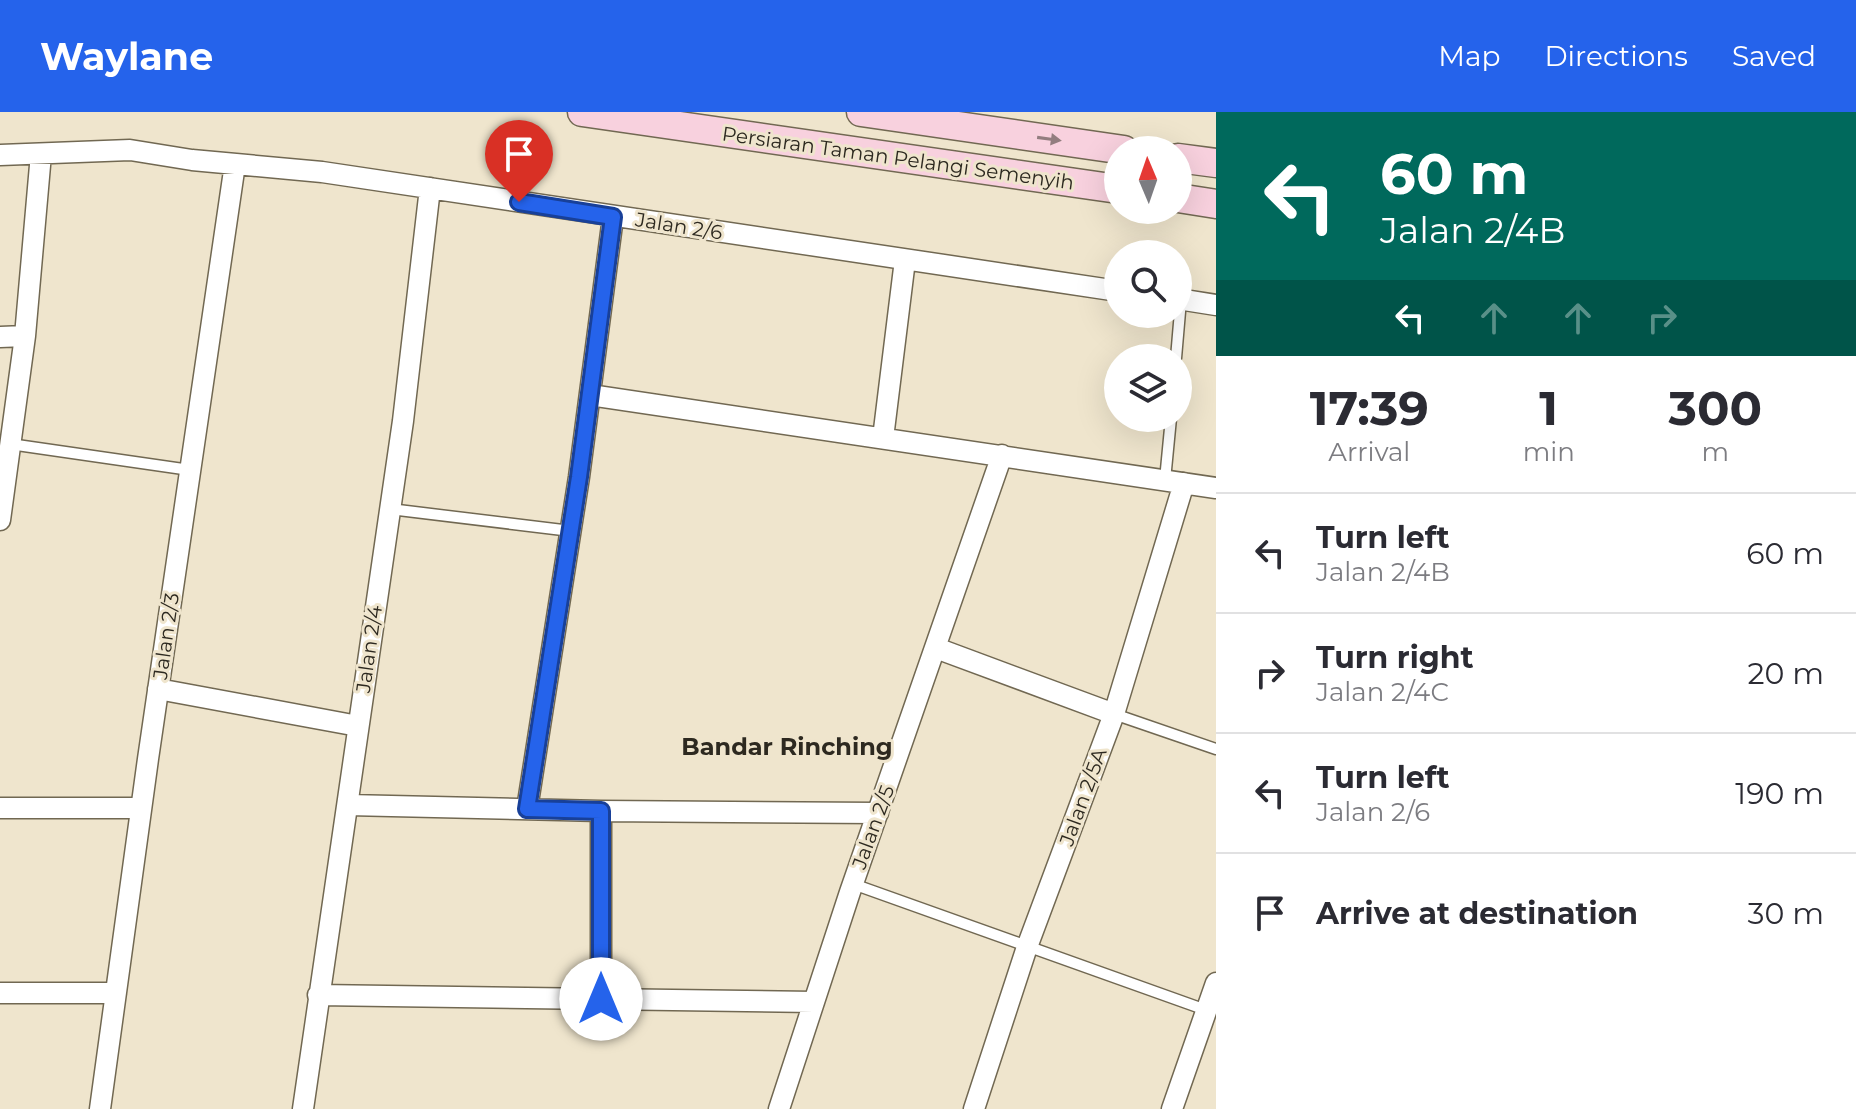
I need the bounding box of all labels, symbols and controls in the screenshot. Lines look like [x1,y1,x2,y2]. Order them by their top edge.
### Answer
text: Waylane [40,33,213,80]
text: Map [1438,39,1500,73]
text: Directions [1544,39,1688,73]
text: Saved [1732,39,1816,73]
pin [485,120,553,202]
street label: Persiaran Taman Pelangi Semenyih [721,121,1075,195]
icon: arrive [497,132,541,176]
one-way arrow [1037,133,1062,146]
north arrow [1104,136,1192,224]
map controls [1104,136,1192,432]
text: 60 m [1380,140,1528,208]
icon: left [1248,144,1352,248]
street label: Jalan 2/6 [633,207,724,245]
text: Jalan 2/4B [1380,208,1565,252]
button: search [1104,240,1192,328]
icon: left [1388,296,1432,340]
icon: ahead [1472,296,1516,340]
icon: ahead [1556,296,1600,340]
icon: right [1640,296,1684,340]
button: layers [1104,344,1192,432]
text: 17:39 [1310,379,1429,437]
text: 1 [1539,379,1558,437]
text: 300 [1669,379,1762,437]
text: Arrival [1328,436,1410,468]
text: min [1523,436,1575,468]
text: m [1702,436,1729,468]
text: Turn left [1316,519,1449,556]
icon: left [1248,531,1292,575]
text: 60 m [1746,535,1824,572]
text: Jalan 2/4B [1316,556,1450,588]
street label: Jalan 2/3 [148,591,184,682]
street label: Jalan 2/4 [351,604,387,695]
text: Turn right [1316,639,1473,676]
icon: right [1248,651,1292,695]
text: 20 m [1747,655,1824,692]
text: Jalan 2/4C [1316,676,1449,708]
district label: Bandar Rinching [681,732,893,761]
street label: Jalan 2/5A [1054,745,1112,850]
text: Turn left [1316,759,1449,796]
icon: left [1248,771,1292,815]
text: 190 m [1735,775,1824,812]
street label: Jalan 2/5 [846,782,899,873]
text: Jalan 2/6 [1316,796,1430,828]
icon: arrive [1248,891,1292,935]
text: Arrive at destination [1316,895,1638,932]
text: 30 m [1748,895,1824,932]
position arrow [559,957,643,1041]

